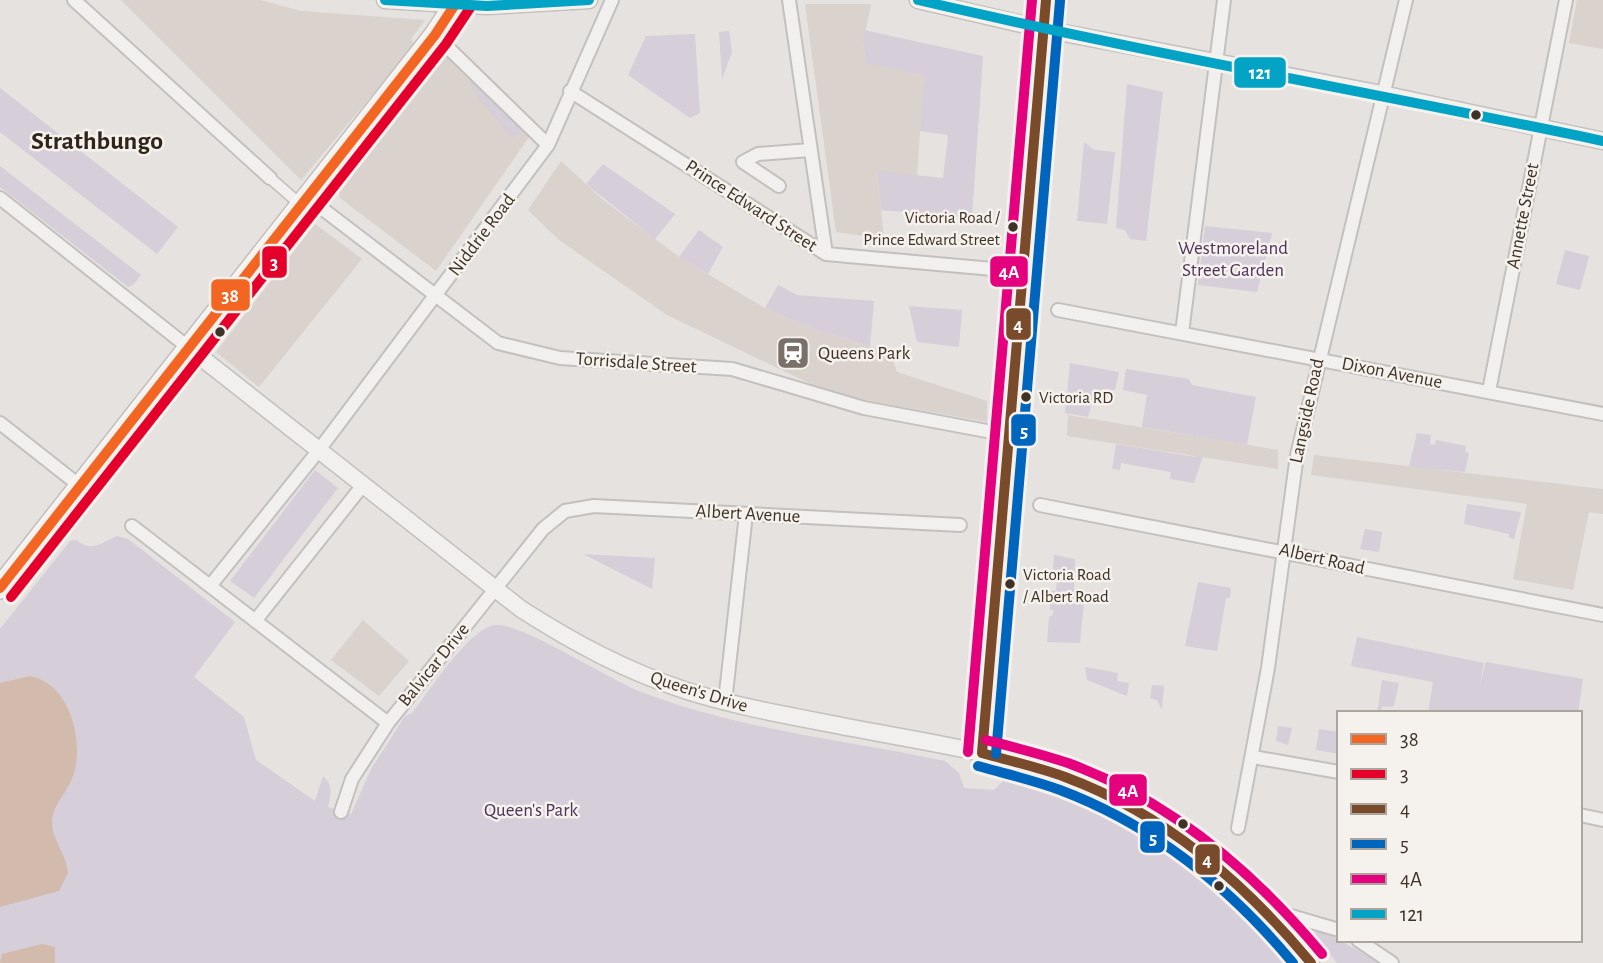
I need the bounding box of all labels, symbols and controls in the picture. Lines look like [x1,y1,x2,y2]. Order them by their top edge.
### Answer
line badge: 121 [1233,56,1287,89]
text: 121 [1249,64,1271,83]
unlabelled marker [1469,108,1483,122]
district label: Strathbungo [31,128,163,154]
street label: Prince Edward Street [682,156,820,256]
street label: Annette Street [1503,161,1543,271]
street label: Niddrie Road [445,190,519,280]
place label: Victoria Road / Prince Edward Street [863,209,1001,248]
marker: Victoria Road / Prince Edward Street [1006,220,1020,234]
park label: Westmoreland Street Garden [1178,239,1288,280]
line badge: 3 [261,245,288,279]
text: 3 [270,254,278,273]
line badge: 4A [989,255,1029,288]
text: 4A [999,263,1020,282]
line badge: 38 [210,278,251,312]
text: 38 [221,287,239,306]
line badge: 4 [1005,307,1032,341]
text: 4 [1013,316,1023,335]
unlabelled marker [213,325,227,339]
station icon: Queens Park [774,334,812,372]
place label: Queens Park [818,344,910,363]
street label: Torrisdale Street [575,349,697,377]
street label: Dixon Avenue [1340,354,1444,392]
street label: Langside Road [1287,357,1327,465]
place label: Victoria RD [1039,389,1113,406]
marker: Victoria RD [1019,390,1033,404]
line badge: 5 [1010,413,1037,447]
text: 5 [1020,422,1028,441]
street label: Albert Avenue [695,502,801,526]
street label: Albert Road [1277,540,1367,578]
place label: Victoria Road / Albert Road [1023,566,1111,605]
marker: Victoria Road / Albert Road [1003,577,1017,591]
street label: Balvicar Drive [395,620,473,710]
street label: Queen's Drive [648,668,750,716]
legend [1337,711,1582,942]
text: 38 [1400,729,1419,750]
text: 3 [1400,764,1409,785]
line badge: 4A [1108,773,1148,807]
text: 4A [1118,782,1139,801]
text: 4 [1400,799,1410,820]
park label: Queen's Park [484,801,578,820]
unlabelled marker [1176,817,1190,831]
line badge: 5 [1139,820,1166,854]
text: 5 [1149,829,1157,848]
text: 5 [1400,834,1409,855]
line badge: 4 [1194,843,1221,876]
text: 4 [1202,851,1212,870]
text: 4A [1400,869,1422,890]
unlabelled marker [1212,879,1226,893]
text: 121 [1400,904,1424,925]

